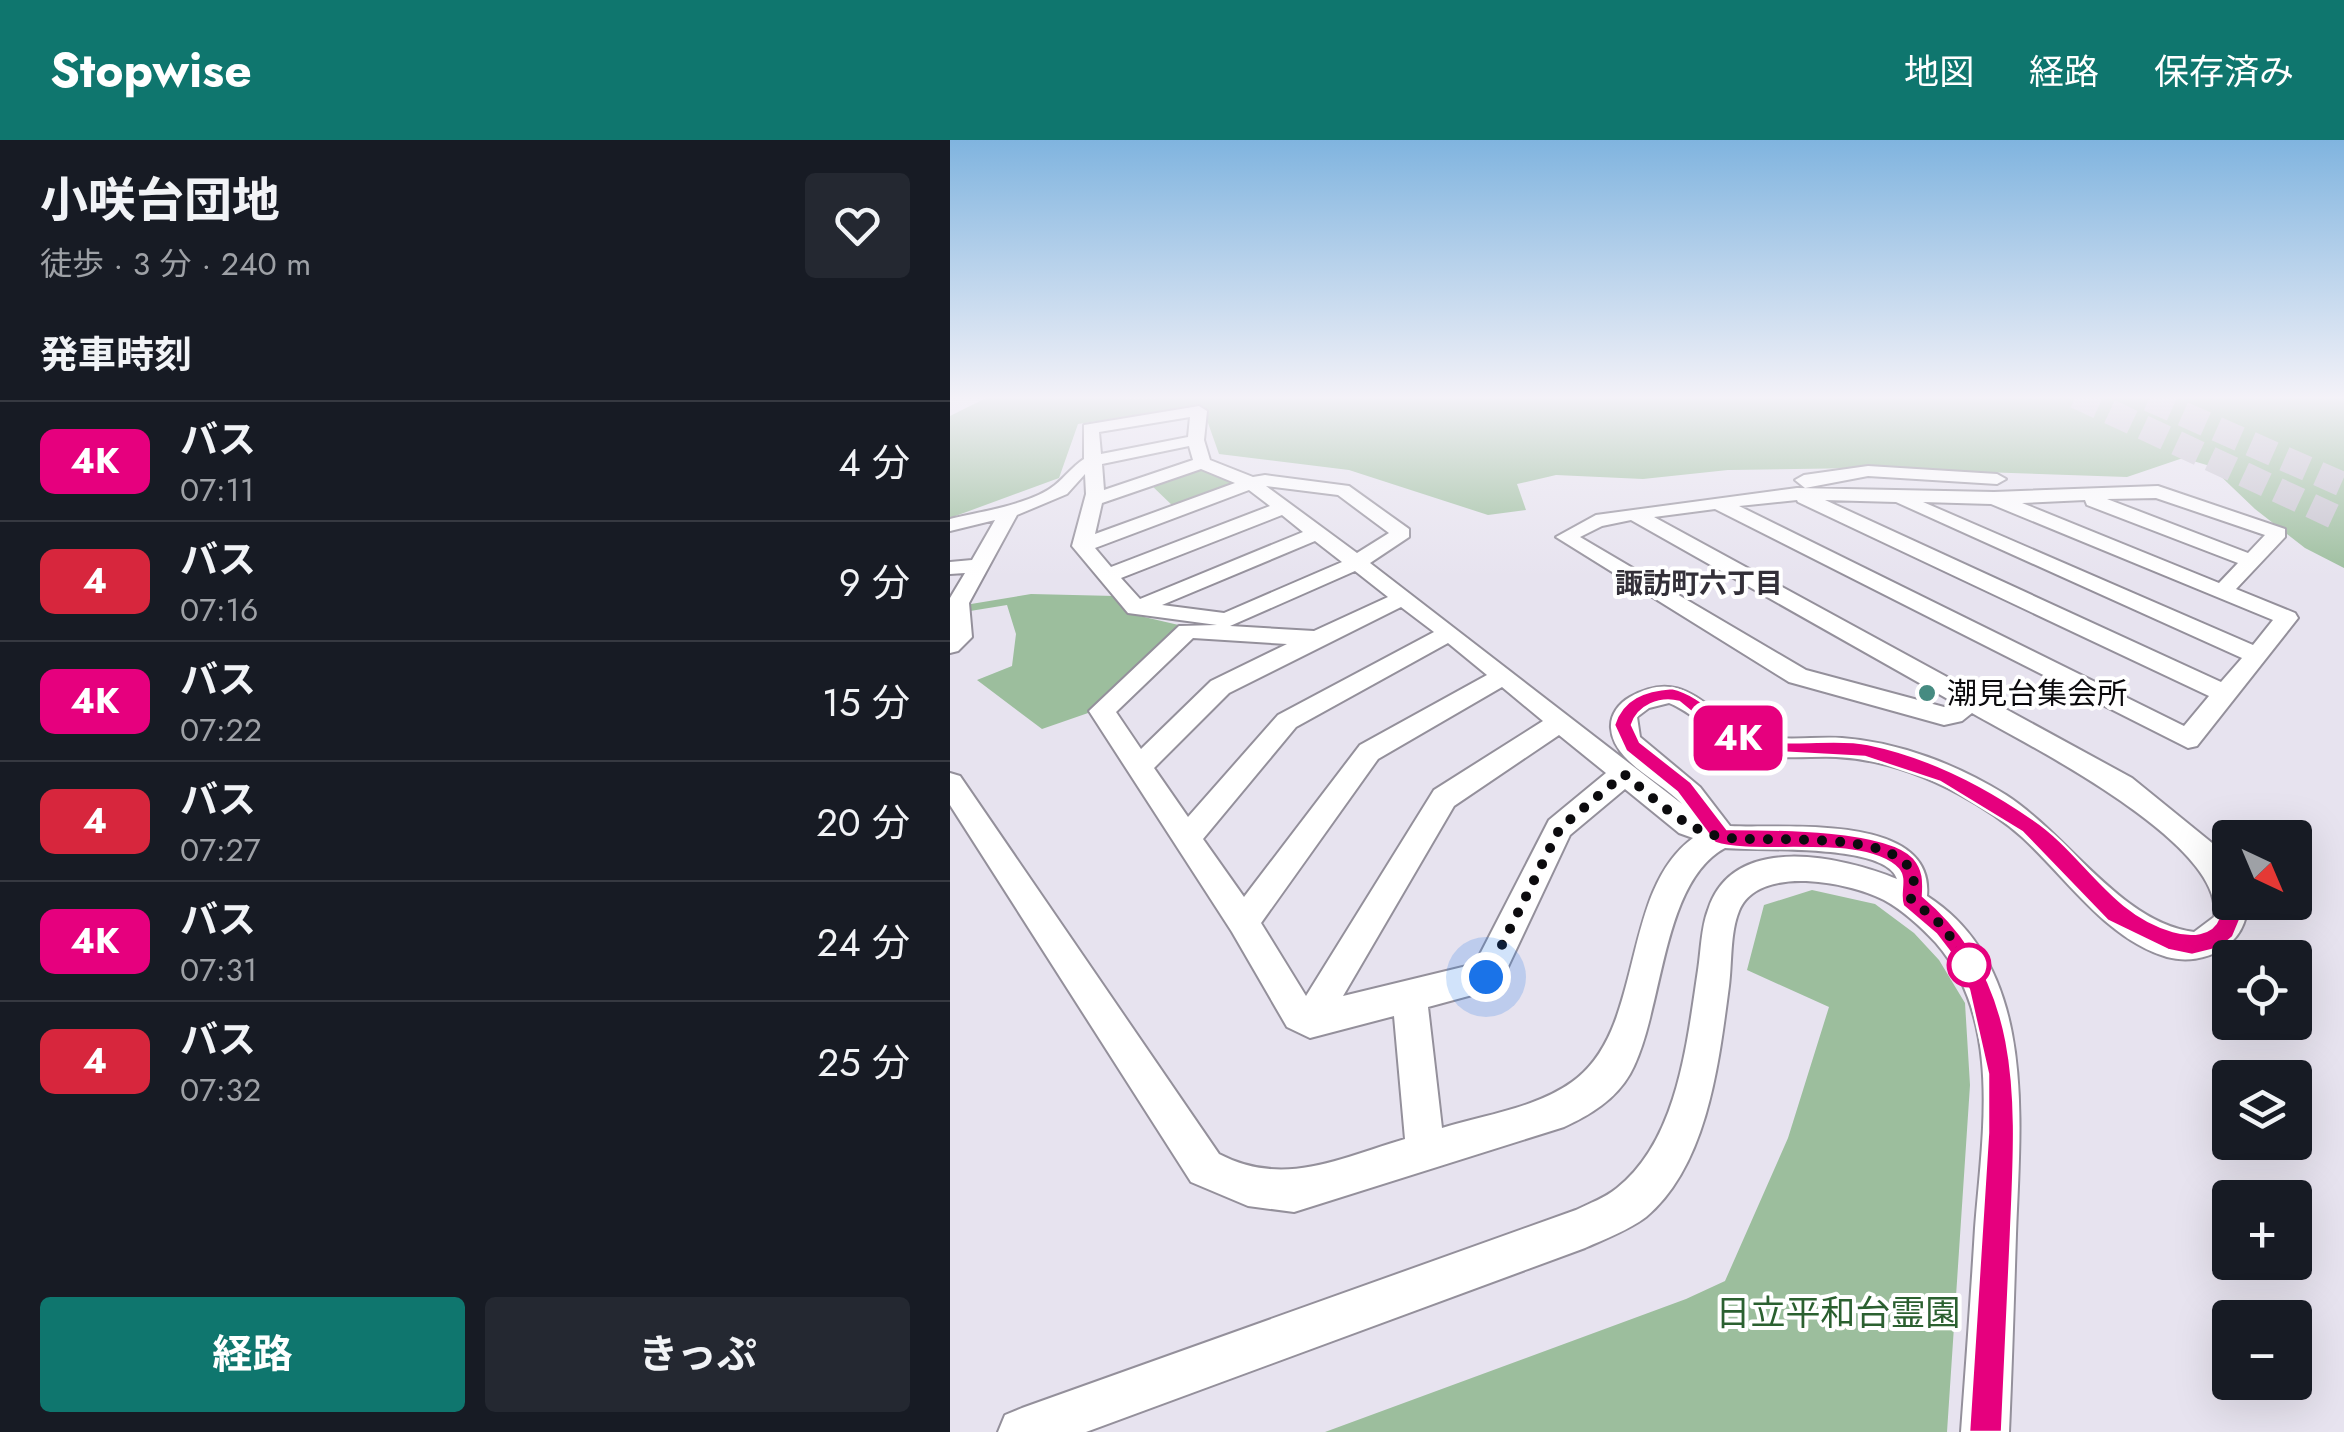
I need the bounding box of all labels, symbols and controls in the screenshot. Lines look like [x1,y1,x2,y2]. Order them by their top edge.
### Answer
text: Stopwise [50,36,252,105]
text: 地図 [1904,47,1974,97]
text: 経路 [2029,47,2099,97]
text: 保存済み [2154,47,2294,97]
text: 小咲台団地 [40,166,280,235]
button: heart [805,173,910,278]
text: 徒歩 · 3 分 · 240 m [40,241,311,287]
text: 発車時刻 [40,327,192,382]
text: バス [180,412,256,467]
text: 4 分 [838,435,910,490]
text: 4K [71,436,119,486]
text: 07:11 [180,467,254,513]
text: バス [180,532,256,587]
text: 9 分 [839,555,910,610]
text: 4 [83,556,107,606]
district label: 諏訪町六丁目 [1615,563,1783,604]
text: 07:16 [180,587,258,633]
text: バス [180,652,256,707]
place label: 潮見台集会所 [1947,672,2127,715]
text: 15 分 [822,675,910,730]
text: 4K [71,676,119,726]
marker: 潮見台集会所 [1916,682,1938,704]
line badge: 4K [1693,706,1783,770]
text: 07:22 [180,707,262,753]
text: 4K [1714,713,1762,763]
text: バス [180,772,256,827]
text: 20 分 [816,795,910,850]
text: 4 [83,796,107,846]
north arrow [2212,820,2312,920]
map controls [2212,820,2312,1400]
text: 07:27 [180,827,261,873]
text: バス [180,892,256,947]
text: 24 分 [817,915,910,970]
text: 4K [71,916,119,966]
button: locate [2212,940,2312,1040]
unlabelled marker [1948,944,1990,986]
text: 07:31 [180,947,257,993]
your location [1461,952,1511,1002]
text: バス [180,1012,256,1067]
text: 25 分 [818,1035,910,1090]
text: 4 [83,1036,107,1086]
button: layers [2212,1060,2312,1160]
text: 07:32 [180,1067,261,1113]
button: + [2212,1180,2312,1280]
park label: 日立平和台霊園 [1715,1288,1961,1338]
button: 経路 [40,1297,465,1412]
button: きっぷ [485,1297,910,1412]
button: − [2212,1300,2312,1400]

